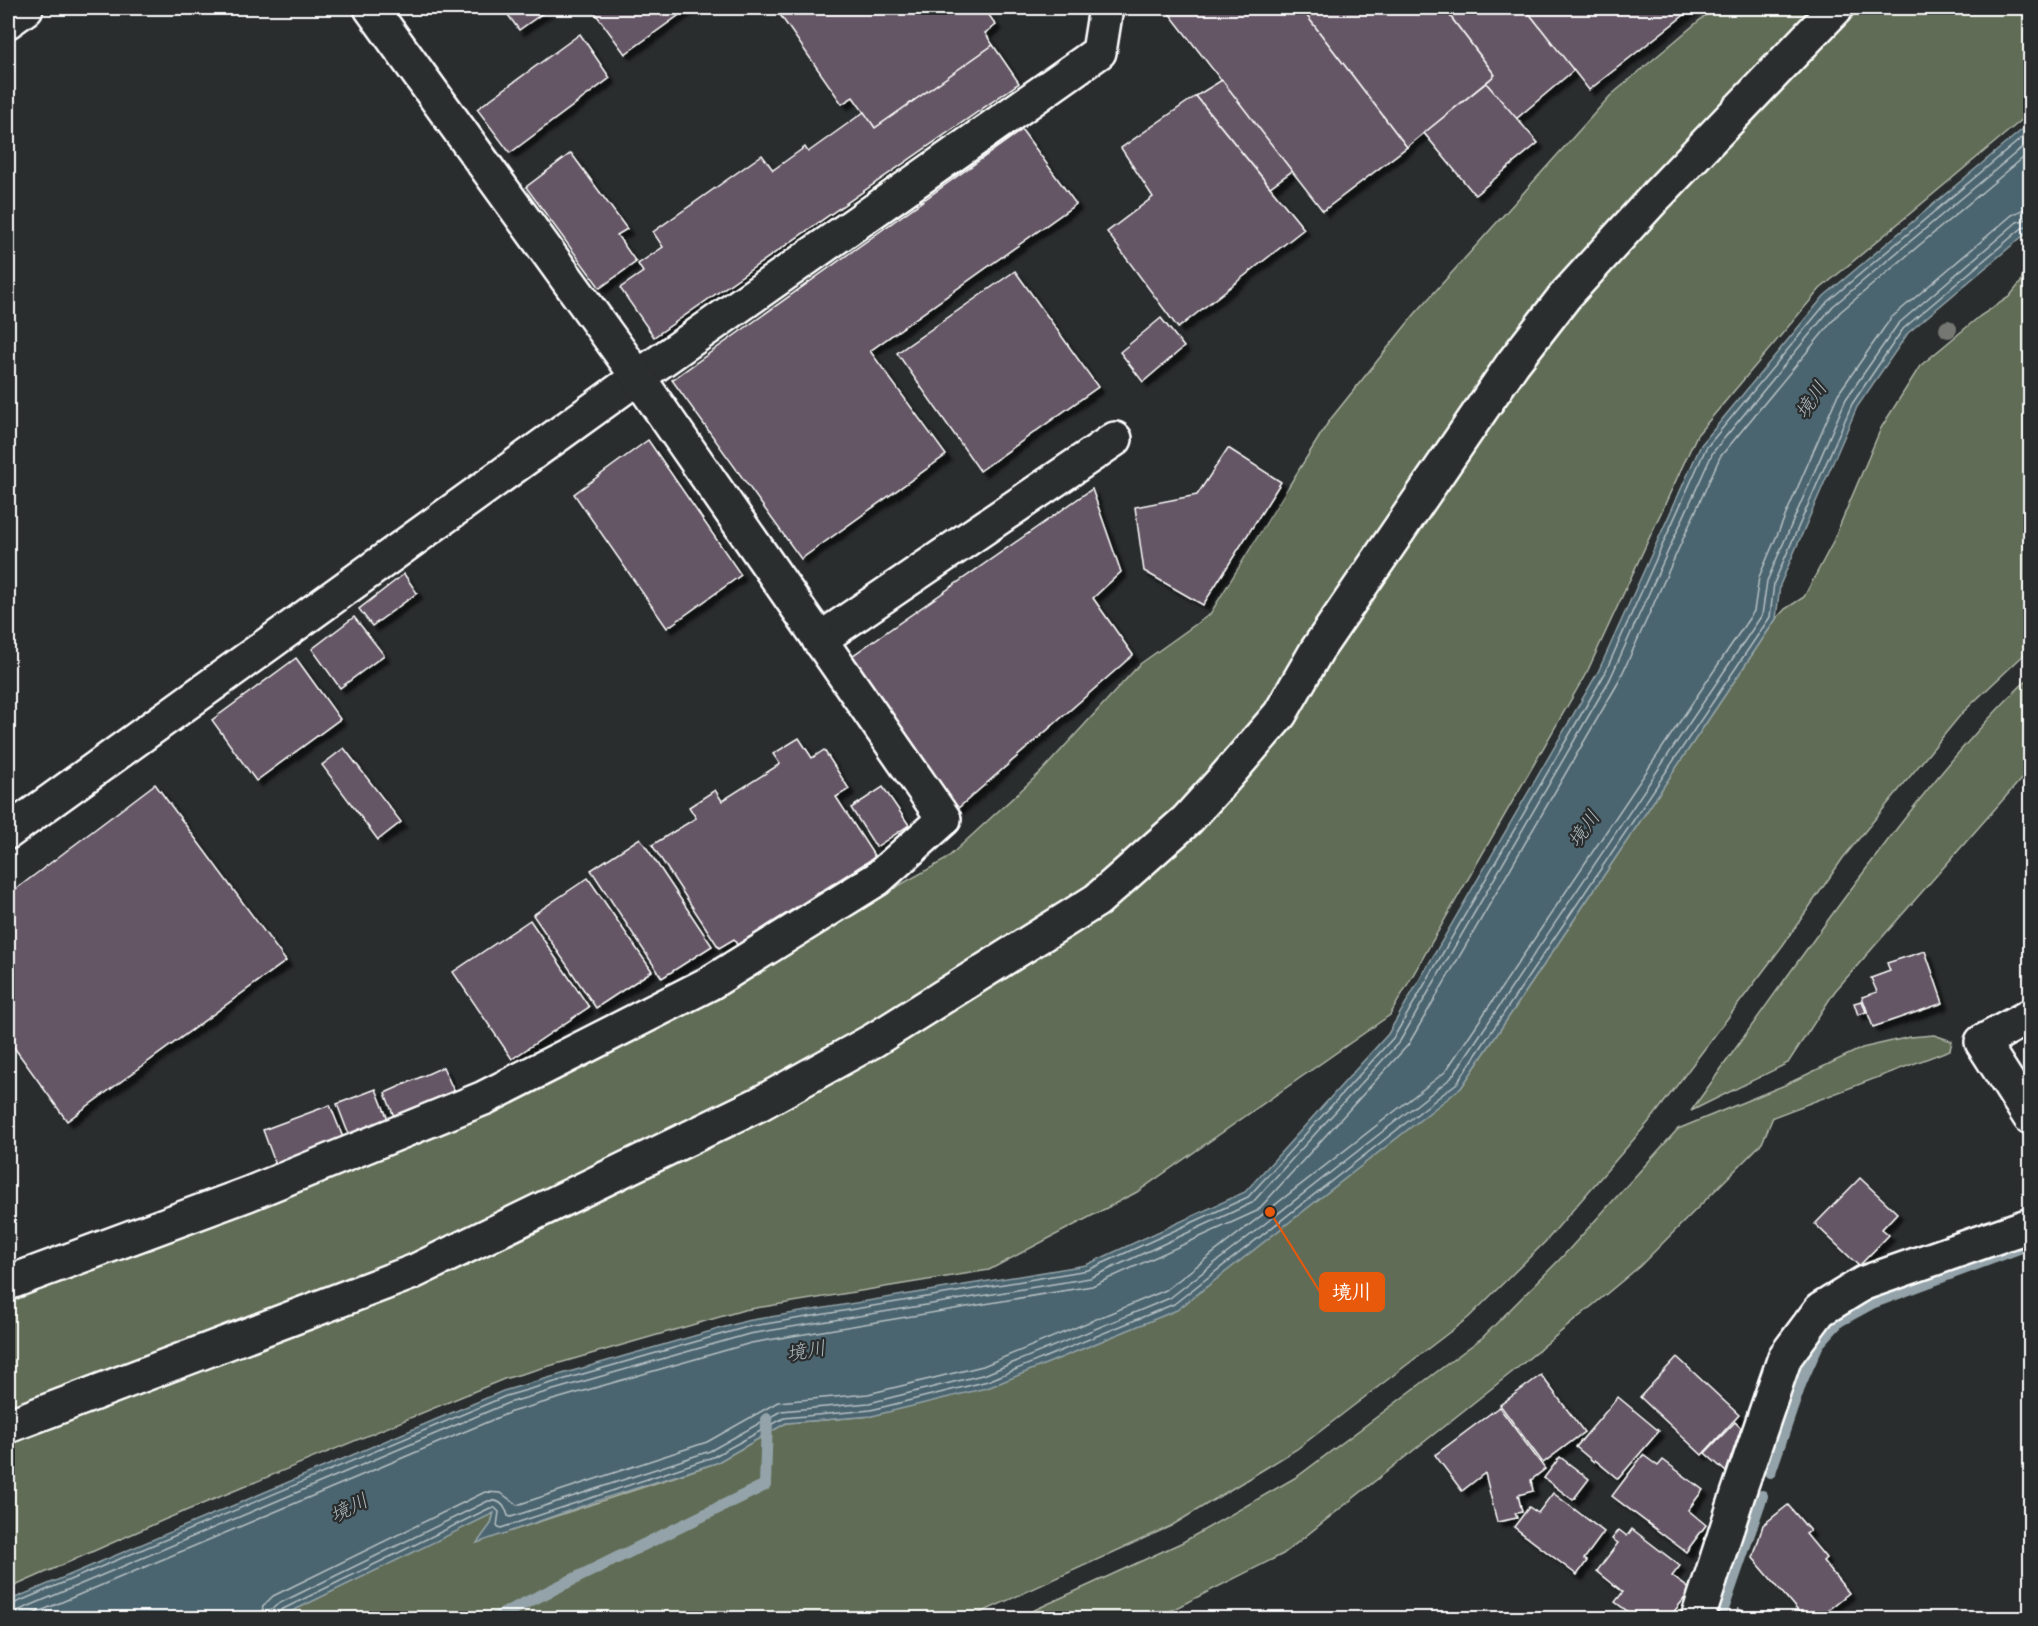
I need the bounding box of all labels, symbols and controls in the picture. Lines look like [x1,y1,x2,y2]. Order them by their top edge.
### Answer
water label: 境川 [1790,377,1832,423]
water label: 境川 [1563,806,1605,852]
callout: 境川 [1320,1273,1384,1311]
text: 境川 [1332,1281,1372,1304]
water label: 境川 [784,1336,828,1366]
water label: 境川 [326,1489,372,1527]

